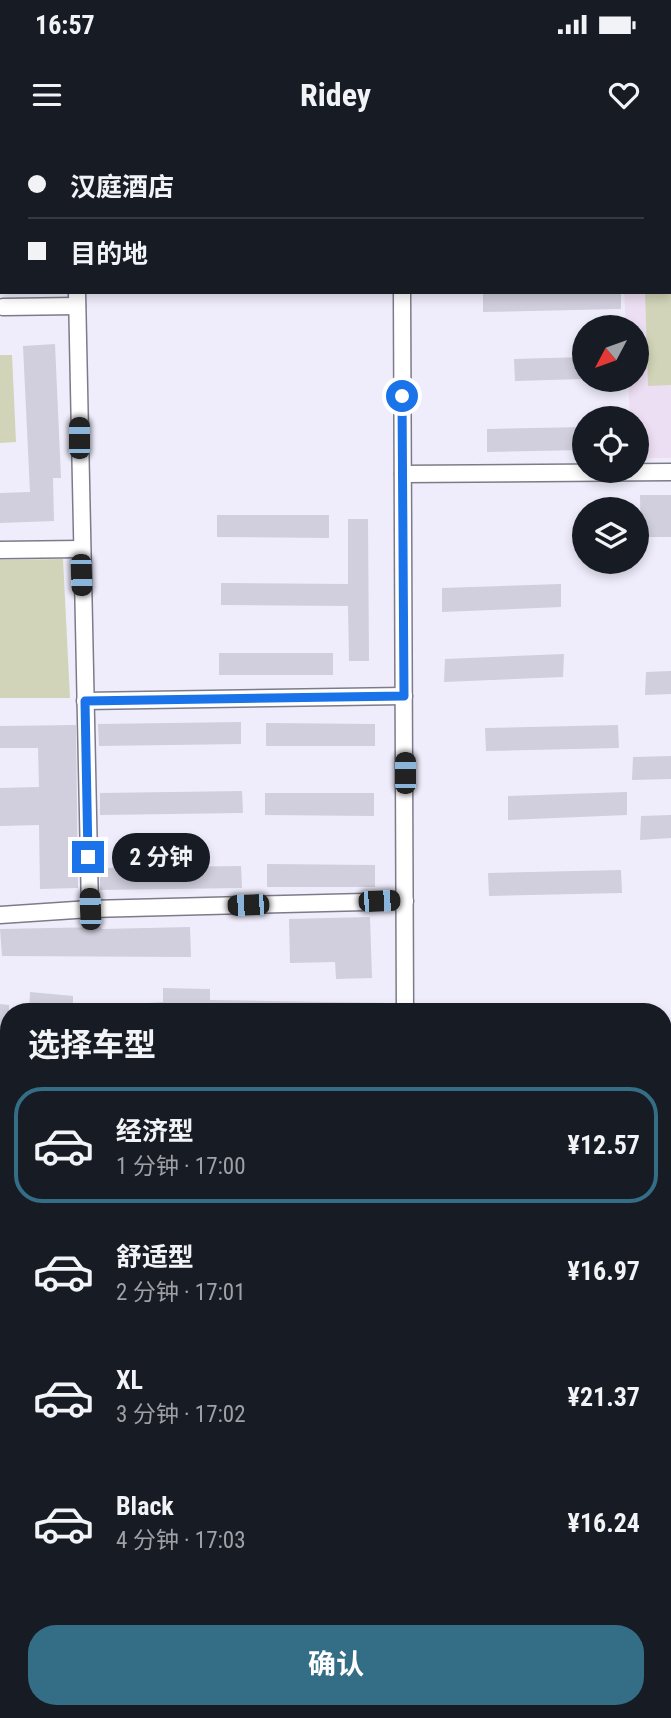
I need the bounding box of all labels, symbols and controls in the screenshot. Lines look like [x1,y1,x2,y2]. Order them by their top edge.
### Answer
text: 16:57 [35,10,95,40]
icon: menu [28,76,66,114]
text: Ridey [300,76,371,114]
icon: heart [605,76,643,114]
text: 汉庭酒店 [70,172,174,202]
text: 目的地 [70,239,148,269]
north arrow [572,315,649,392]
map controls [572,315,649,574]
route start [386,380,418,412]
button: locate [572,406,649,483]
car [69,417,90,459]
button: layers [572,497,649,574]
car [70,554,93,596]
car [395,752,416,794]
callout: 2 分钟 [112,832,210,882]
route end [72,841,104,873]
text: 2 分钟 [130,844,192,871]
car [79,888,102,930]
car [358,890,401,912]
car [227,894,270,916]
text: 选择车型 [28,1026,156,1064]
icon: car [32,1114,95,1177]
text: 经济型 [116,1116,194,1146]
text: ¥12.57 [568,1130,640,1160]
text: 1 分钟 · 17:00 [116,1153,246,1180]
icon: car [32,1240,95,1303]
text: 舒适型 [116,1242,194,1272]
text: ¥16.97 [568,1256,640,1286]
text: 2 分钟 · 17:01 [116,1279,246,1306]
text: XL [116,1365,143,1395]
icon: car [32,1366,95,1429]
text: ¥21.37 [568,1382,640,1412]
text: 3 分钟 · 17:02 [116,1401,246,1428]
text: Black [116,1491,174,1521]
icon: car [32,1492,95,1555]
text: ¥16.24 [568,1508,640,1538]
text: 4 分钟 · 17:03 [116,1527,246,1554]
button: 确认 [28,1625,644,1705]

